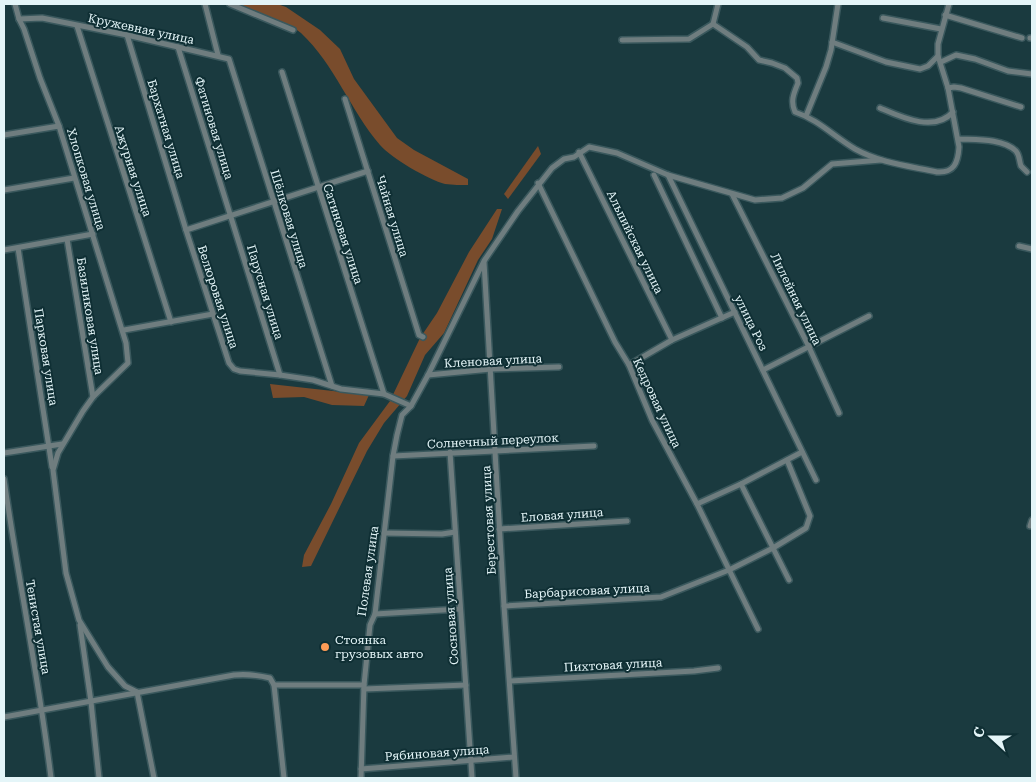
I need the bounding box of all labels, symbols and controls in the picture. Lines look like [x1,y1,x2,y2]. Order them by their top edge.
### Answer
street label: Кружевная улица [87,11,196,47]
street label: Фатиновая улица [192,75,236,182]
street label: Бархатная улица [144,78,188,181]
street label: Ажурная улица [112,124,155,219]
street label: Хлопковая улица [64,126,108,232]
street label: Шёлковая улица [267,168,311,270]
street label: Чайная улица [373,173,411,259]
street label: Сатиновая улица [320,182,366,286]
street label: Альпийская улица [604,188,666,296]
street label: Парусная улица [244,243,286,341]
street label: Велюровая улица [195,244,241,351]
street label: Лилейная улица [768,251,825,348]
street label: Базиликовая улица [74,256,106,376]
street label: улица Роз [731,293,771,353]
street label: Парковая улица [31,307,61,407]
street label: Кленовая улица [444,351,543,371]
street label: Кедровая улица [630,356,684,451]
street label: Солнечный переулок [427,431,560,451]
street label: Берестовая улица [479,465,499,575]
street label: Еловая улица [520,505,604,525]
street label: Полевая улица [355,524,381,617]
street label: Сосновая улица [441,566,461,665]
street label: Тенистая улица [23,579,53,676]
street label: Барбарисовая улица [524,581,651,601]
place label: Стоянка грузовых авто [335,633,423,661]
marker: Стоянка грузовых авто [319,641,331,653]
street label: Пихтовая улица [563,655,663,675]
north arrow [966,712,1016,762]
text: С [970,725,988,740]
street label: Рябиновая улица [384,742,490,764]

